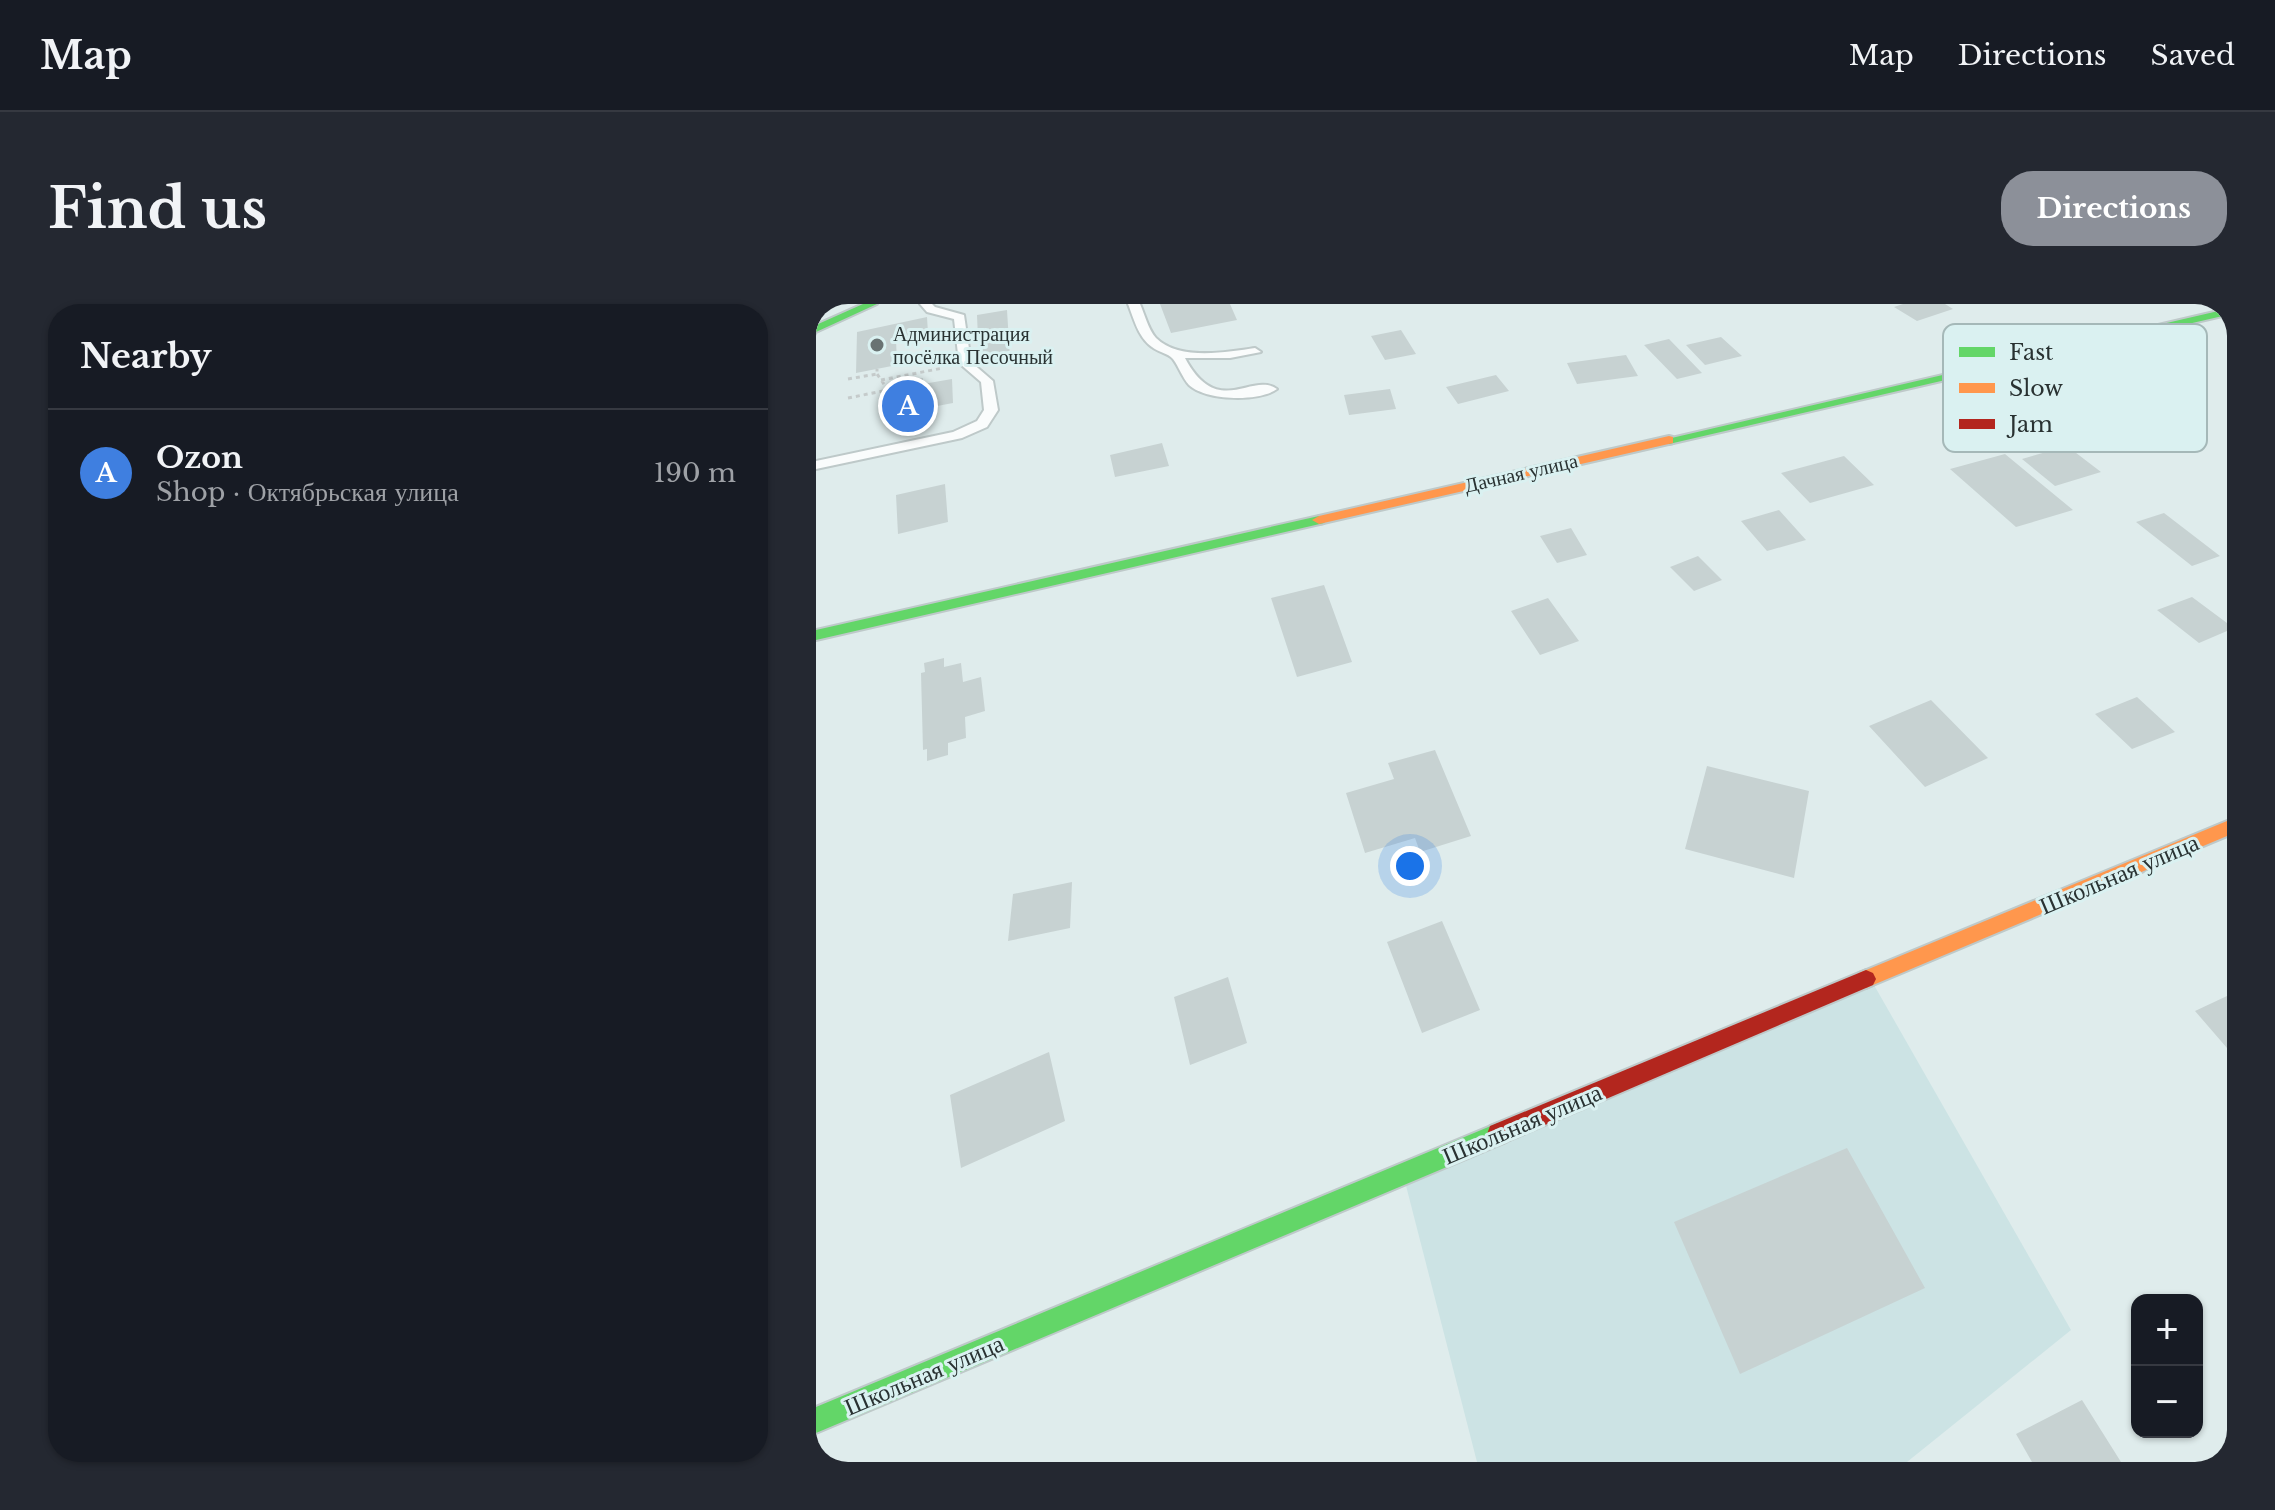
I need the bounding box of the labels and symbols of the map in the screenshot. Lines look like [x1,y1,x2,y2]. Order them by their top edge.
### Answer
place label: Администрация посёлка Песочный [893,322,1053,369]
legend [1943,324,2207,452]
marker: Администрация посёлка Песочный [868,336,886,354]
text: Fast [2009,339,2054,366]
text: Slow [2009,375,2063,402]
pin: A [882,376,934,436]
text: Jam [2006,411,2053,438]
street label: Дачная улица [1462,448,1580,498]
street label: Школьная улица [2035,827,2203,921]
your location [1390,846,1430,886]
street label: Школьная улица [1438,1077,1606,1171]
street label: Школьная улица [840,1328,1008,1422]

